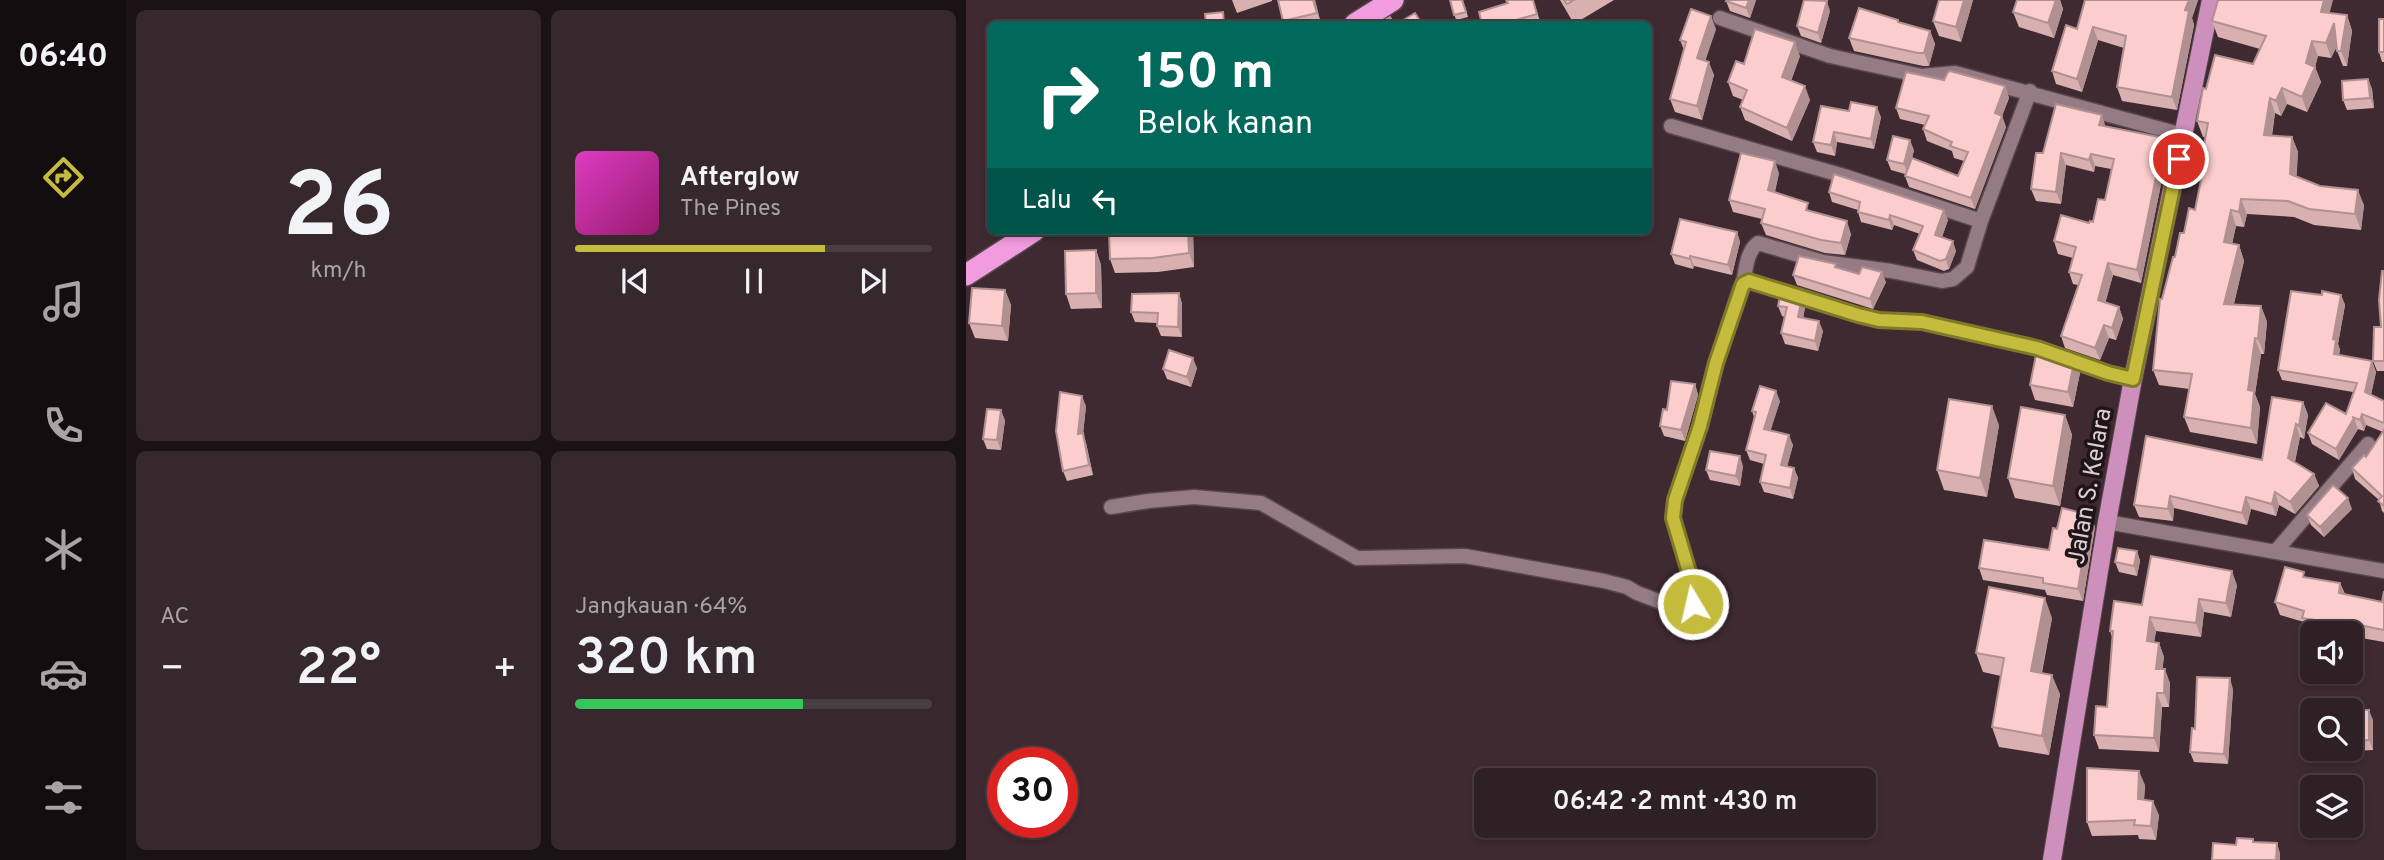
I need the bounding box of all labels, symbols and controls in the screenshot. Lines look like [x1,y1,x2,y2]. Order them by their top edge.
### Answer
text: 06:40 [18,38,108,78]
text: 150 m [1137,44,1274,106]
icon: right [1022,49,1113,140]
text: Belok kanan [1137,105,1313,145]
pin [2149,129,2209,189]
icon: arrive [2160,140,2198,178]
icon: directions [39,153,88,202]
text: 26 [283,154,394,269]
text: Afterglow [680,162,800,195]
icon: left [1086,182,1124,220]
text: Lalu [1022,185,1072,218]
text: The Pines [680,195,781,224]
text: km/h [311,257,366,286]
icon: previous [616,262,654,300]
icon: pause [735,262,773,300]
icon: next [854,262,892,300]
icon: music [39,277,88,326]
icon: phone [39,401,88,450]
street label: Jalan S. Kelara [2062,406,2119,567]
icon: climate [39,525,88,574]
position arrow [1656,567,1730,641]
text: Jangkauan · 64% [575,593,747,622]
text: AC [160,603,189,632]
map controls [2300,621,2363,838]
button: sound [2300,621,2363,684]
text: 320 km [575,627,757,693]
text: 22° [296,637,381,703]
text: − [160,646,185,695]
text: + [492,646,517,695]
icon: car [39,649,88,698]
button: search [2300,698,2363,761]
speed limit sign: 30 [987,747,1078,838]
icon: filters [39,773,88,822]
button: layers [2300,775,2363,838]
text: 06:42 · 2 mnt · 430 m [1553,786,1797,819]

